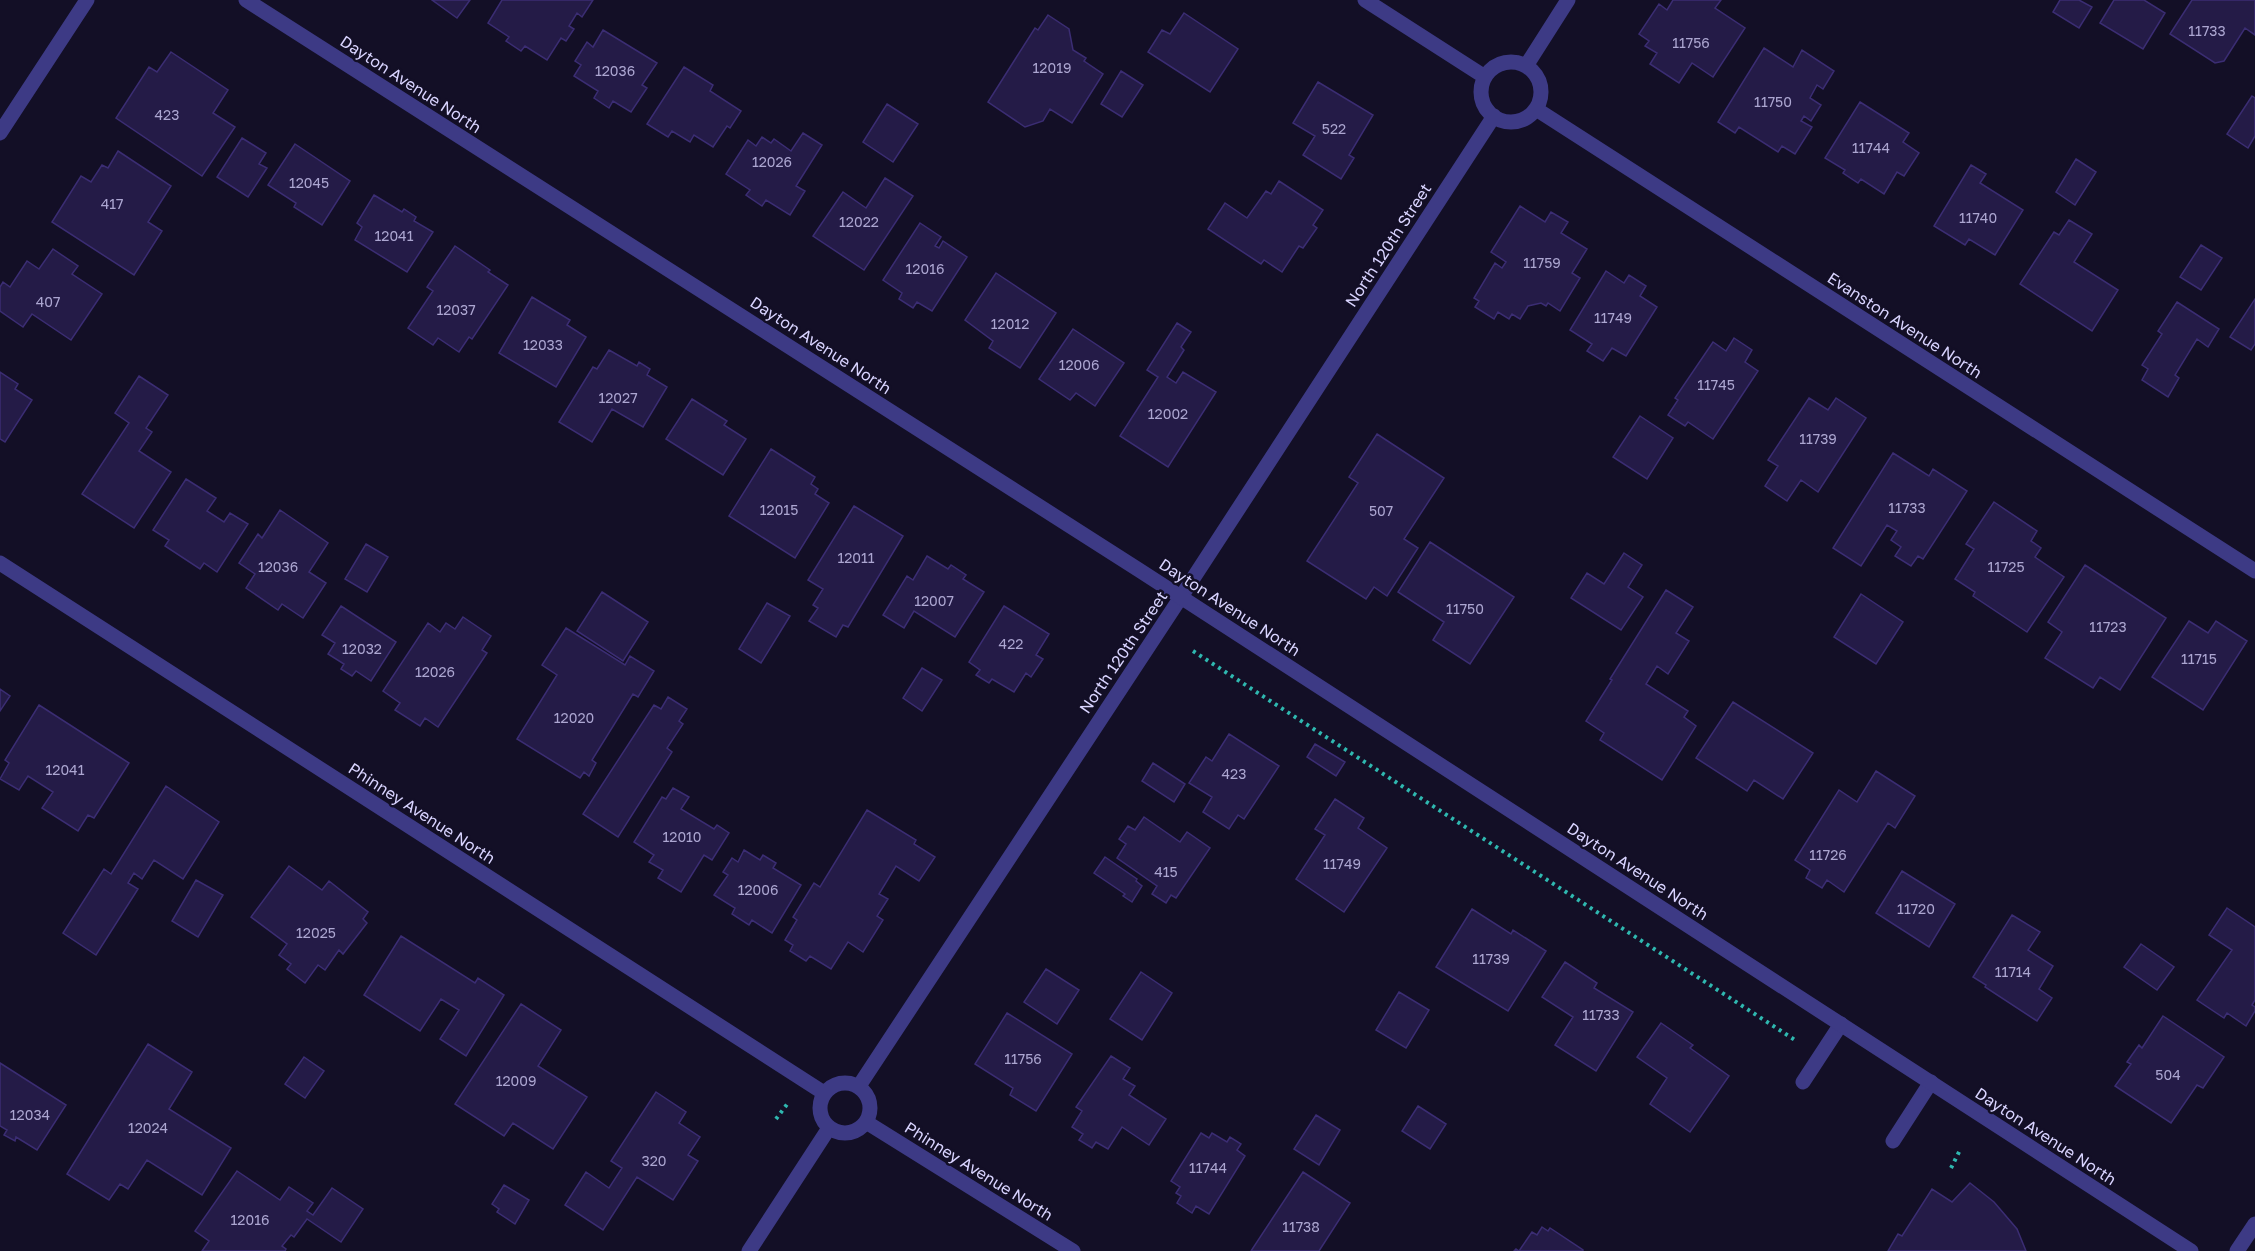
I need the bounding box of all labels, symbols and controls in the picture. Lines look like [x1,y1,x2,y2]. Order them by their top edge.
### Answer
house number: 11733 [2188,22,2226,39]
street label: Dayton Avenue North [337,31,485,137]
house number: 11756 [1672,34,1710,51]
house number: 12019 [1033,59,1071,76]
house number: 12036 [595,62,635,79]
house number: 11750 [1754,93,1792,110]
house number: 423 [155,106,179,123]
house number: 522 [1322,120,1346,137]
house number: 11744 [1852,139,1890,156]
house number: 12026 [752,153,792,170]
house number: 12045 [289,174,329,191]
street label: North 120th Street [1341,180,1435,310]
house number: 417 [101,195,123,212]
house number: 11740 [1959,209,1997,226]
house number: 12022 [839,213,879,230]
house number: 12041 [375,227,414,244]
house number: 11759 [1523,254,1561,271]
house number: 12016 [906,260,944,277]
street label: Evanston Avenue North [1824,268,1986,382]
street label: Dayton Avenue North [747,292,895,398]
house number: 407 [36,293,60,310]
house number: 12037 [436,301,476,318]
house number: 11749 [1594,309,1632,326]
house number: 12012 [991,315,1029,332]
house number: 12033 [523,336,563,353]
house number: 12006 [1059,356,1099,373]
house number: 11745 [1697,376,1735,393]
house number: 12027 [598,389,638,406]
house number: 12002 [1148,405,1188,422]
house number: 11739 [1799,430,1837,447]
house number: 11733 [1888,499,1926,516]
house number: 12015 [760,501,798,518]
house number: 507 [1369,502,1393,519]
house number: 12011 [837,549,875,566]
street label: Dayton Avenue North [1156,554,1304,660]
house number: 12036 [258,558,298,575]
house number: 11725 [1987,558,2025,575]
street label: North 120th Street [1075,587,1171,717]
house number: 12007 [914,592,954,609]
house number: 11750 [1446,600,1484,617]
house number: 11723 [2089,618,2127,635]
house number: 422 [999,635,1023,652]
house number: 12032 [342,640,382,657]
house number: 11715 [2181,650,2217,667]
house number: 12026 [415,663,455,680]
house number: 12020 [554,709,594,726]
street label: Phinney Avenue North [345,758,499,868]
house number: 12041 [46,761,85,778]
house number: 423 [1222,765,1246,782]
street label: Dayton Avenue North [1564,818,1712,924]
house number: 12010 [662,828,702,845]
house number: 11726 [1809,846,1847,863]
house number: 11749 [1323,855,1361,872]
house number: 415 [1154,863,1178,880]
house number: 12006 [738,881,778,898]
house number: 11720 [1897,900,1935,917]
house number: 12025 [296,924,336,941]
house number: 11739 [1472,950,1510,967]
house number: 11714 [1995,963,2031,980]
house number: 11733 [1582,1006,1620,1023]
house number: 11756 [1004,1050,1042,1067]
house number: 504 [2155,1066,2181,1083]
house number: 12009 [496,1072,536,1089]
street label: Dayton Avenue North [1972,1083,2120,1189]
house number: 12034 [10,1106,50,1123]
street label: Phinney Avenue North [901,1117,1057,1225]
house number: 12024 [128,1119,168,1136]
house number: 320 [642,1152,667,1169]
house number: 11744 [1189,1159,1227,1176]
house number: 12016 [231,1211,269,1228]
house number: 11738 [1282,1218,1320,1235]

